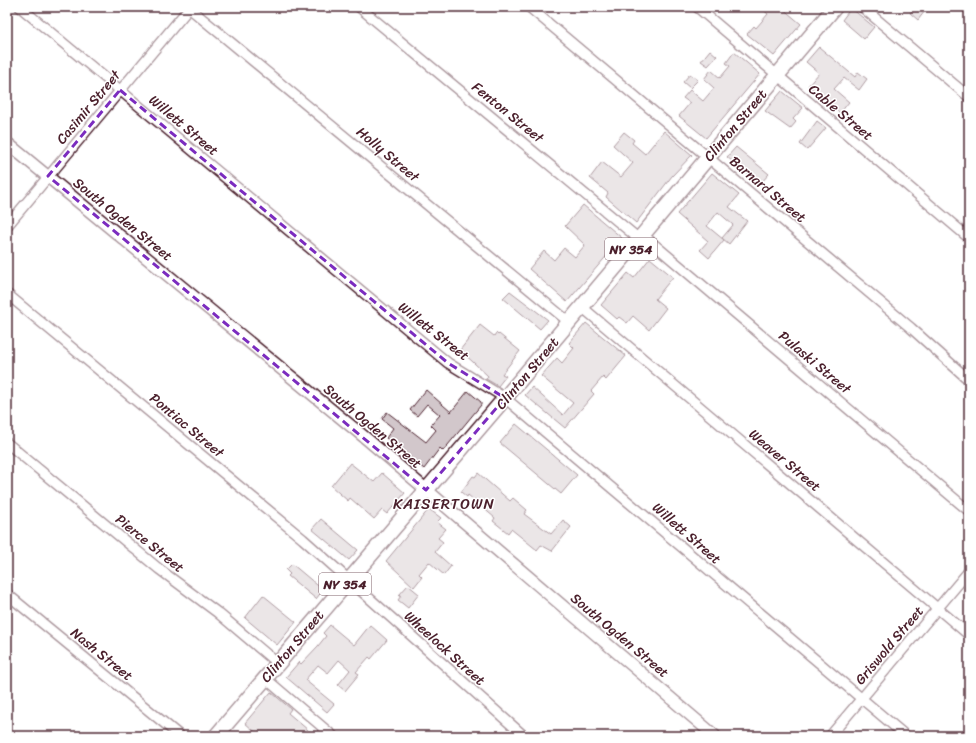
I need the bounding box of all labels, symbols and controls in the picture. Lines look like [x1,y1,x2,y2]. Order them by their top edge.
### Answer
street label: Casimir Street [50,63,128,150]
street label: Fenton Street [466,75,550,150]
street label: Cable Street [803,78,879,147]
street label: Clinton Street [697,83,773,167]
street label: Willett Street [143,88,224,162]
street label: Holly Street [350,120,426,189]
street label: Barnard Street [724,150,812,229]
street label: South Ogden Street [67,171,178,268]
road number: NY 354 [605,238,657,260]
street label: Willett Street [392,295,475,367]
street label: Pulaski Street [773,324,858,401]
street label: Clinton Street [489,331,565,415]
street label: South Ogden Street [318,377,428,475]
street label: Pontiac Street [144,386,231,465]
street label: Weaver Street [743,422,827,498]
district label: KAISERTOWN [393,491,495,517]
street label: Willett Street [646,496,727,571]
street label: Pierce Street [109,507,190,579]
road number: NY 354 [319,573,371,595]
street label: South Ogden Street [565,586,675,684]
street label: Griswold Street [849,600,930,691]
street label: Clinton Street [254,604,330,688]
street label: Wheelock Street [398,605,491,692]
street label: Nash Street [65,621,139,688]

